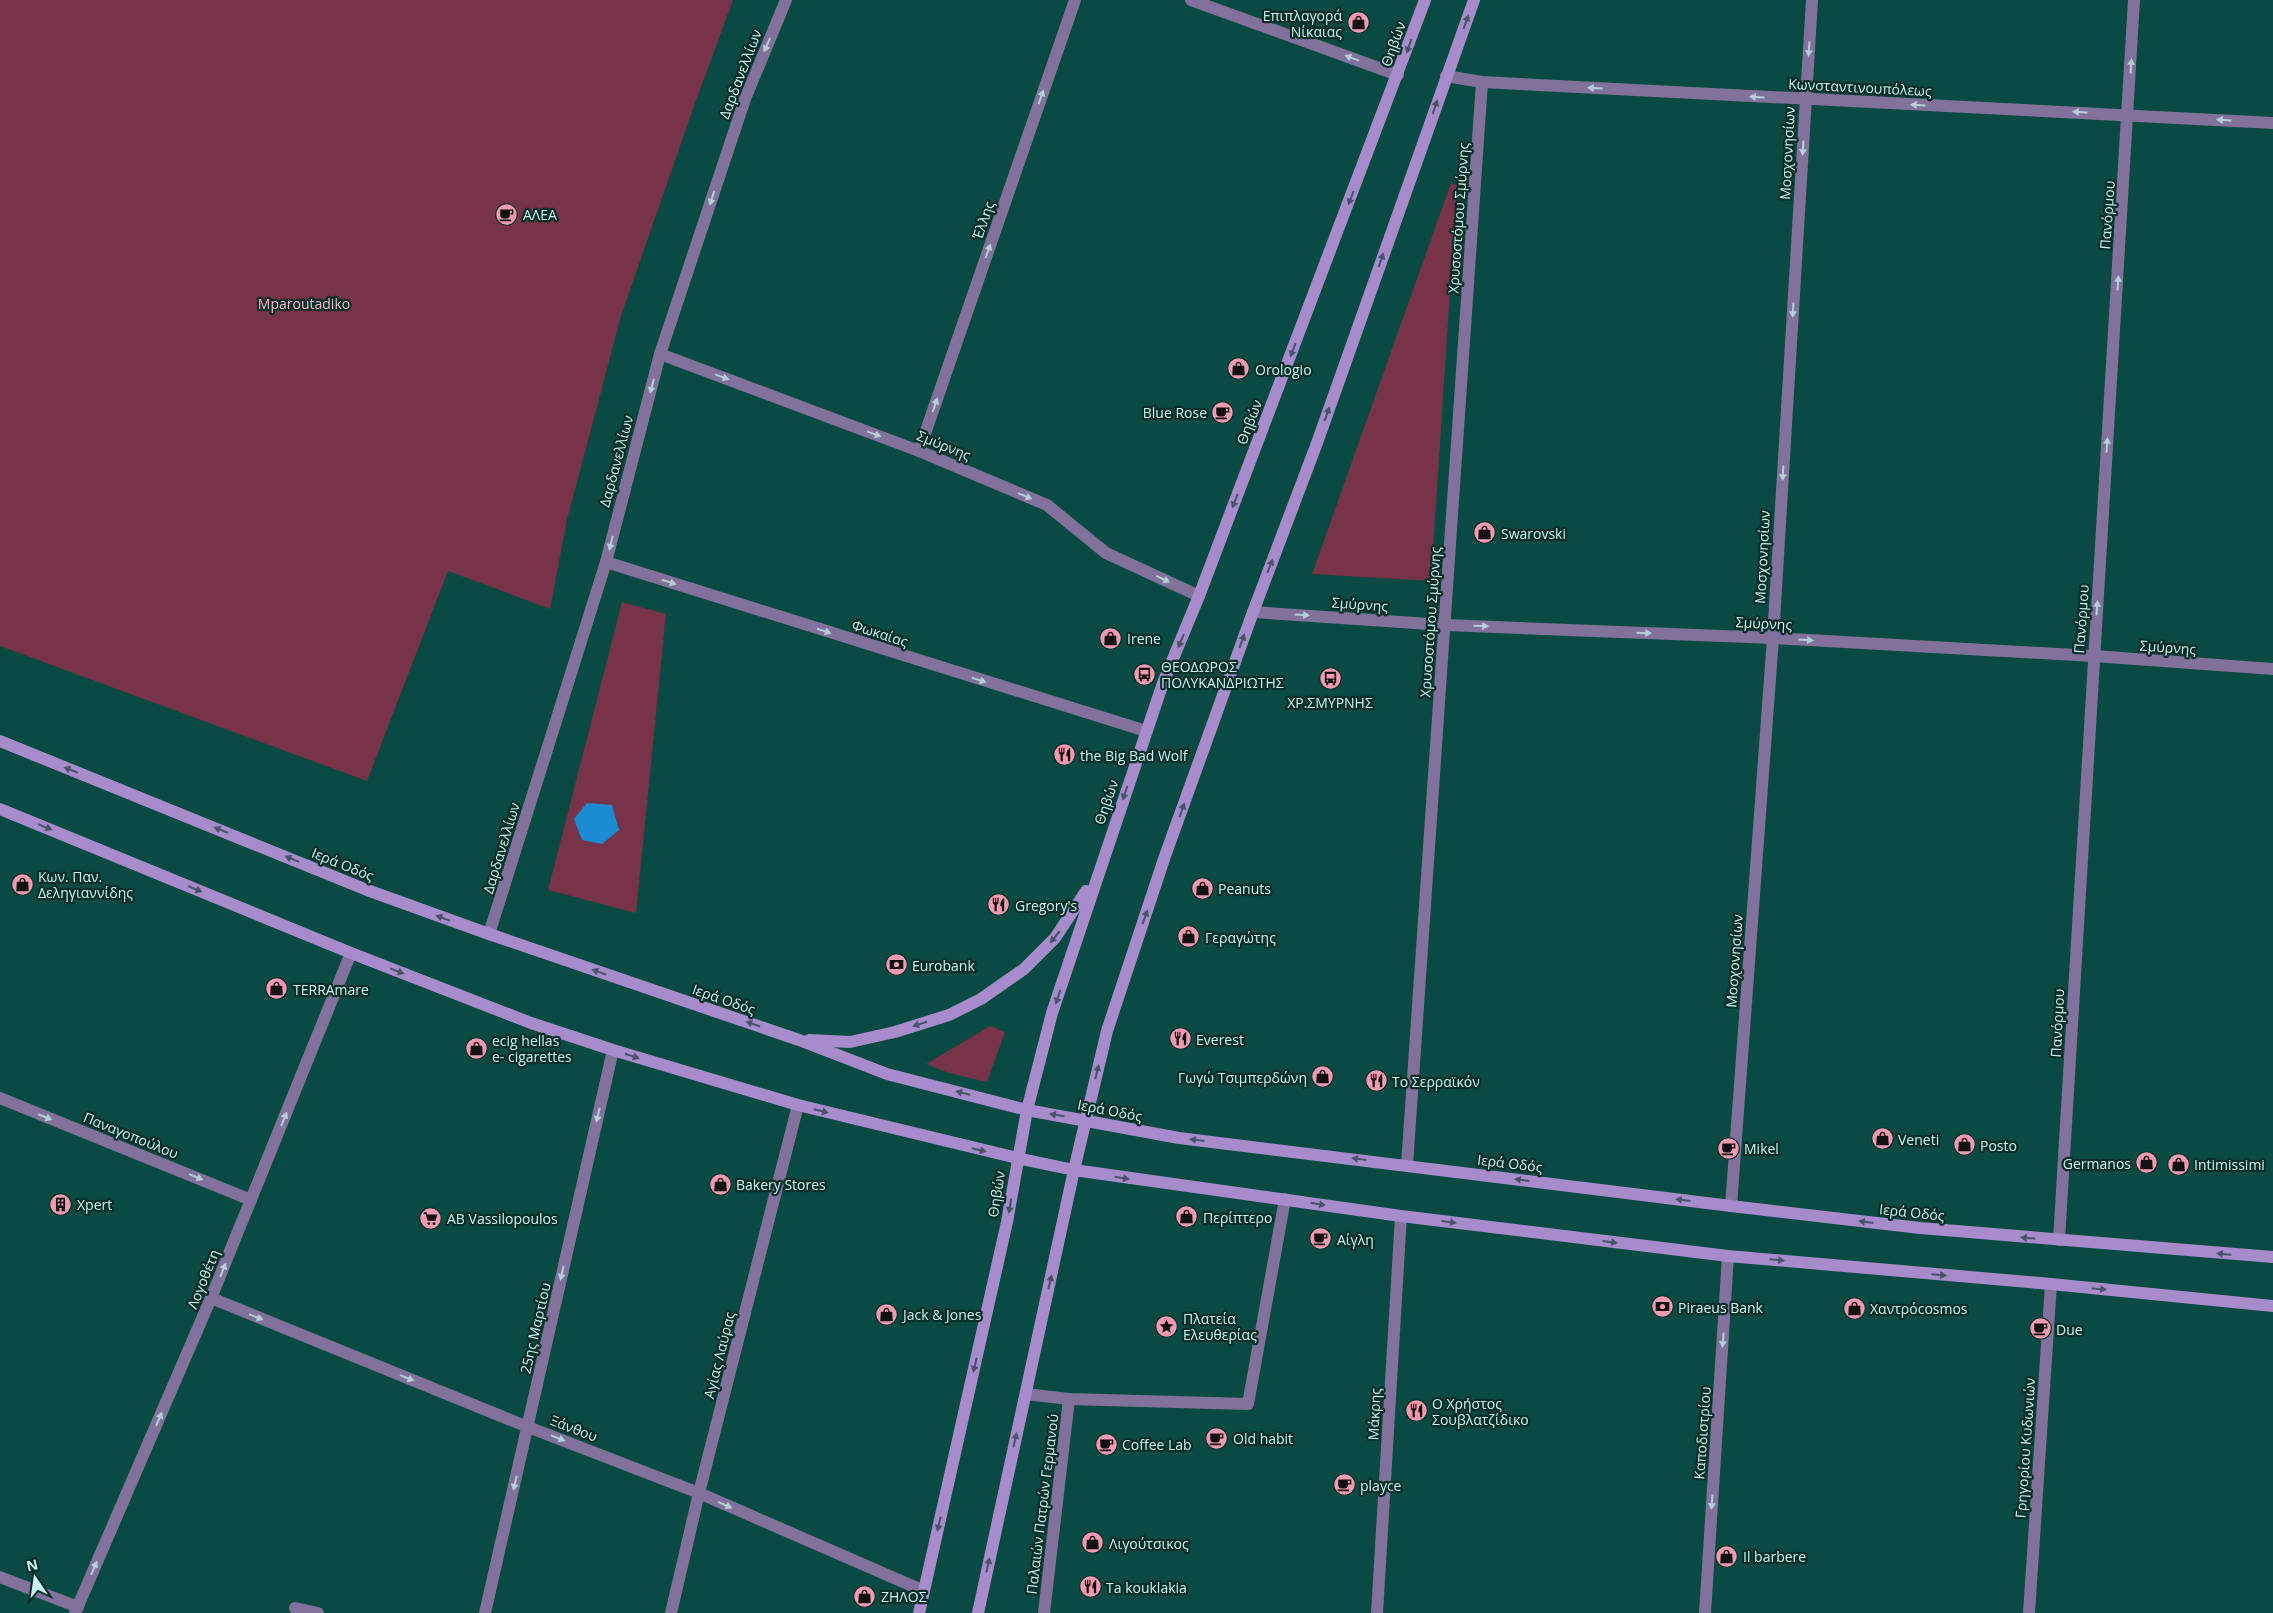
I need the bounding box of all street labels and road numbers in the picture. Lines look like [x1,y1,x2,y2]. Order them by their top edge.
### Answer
street label: Θηβών [1376,19,1410,69]
street label: Δαρδανελλίων [714,27,766,121]
street label: Κωνσταντινουπόλεως [1788,74,1932,100]
street label: Μοσχονησίων [1775,106,1799,200]
street label: Χρυσοστόμου Σμύρνης [1443,142,1473,294]
street label: Πανόρμου [2095,180,2119,250]
street label: Έλλης [967,198,998,243]
street label: Θηβών [1232,397,1266,447]
street label: Δαρδανελλίων [595,413,637,509]
street label: Σμύρνης [914,426,974,464]
street label: Μοσχονησίων [1750,510,1774,604]
street label: Χρυσοστόμου Σμύρνης [1415,546,1445,698]
street label: Πανόρμου [2069,584,2093,654]
street label: Σμύρνης [1331,593,1389,615]
street label: Σμύρνης [1735,612,1793,634]
street label: Φωκαίας [849,615,911,651]
street label: Σμύρνης [2139,636,2197,658]
street label: Θηβών [1089,777,1123,827]
street label: Δαρδανελλίων [478,800,524,896]
street label: Ιερά Οδός [309,843,377,885]
street label: Μοσχονησίων [1721,914,1747,1008]
street label: Ιερά Οδός [690,979,758,1019]
street label: Πανόρμου [2046,988,2068,1058]
street label: Ιερά Οδός [1076,1094,1144,1126]
street label: Παναγοπούλου [81,1107,181,1163]
street label: Ιερά Οδός [1476,1150,1544,1176]
street label: Θηβών [983,1169,1009,1219]
street label: Ιερά Οδός [1878,1199,1946,1225]
street label: Λογοθέτη [182,1246,224,1312]
street label: 25ης Μαρτίου [515,1281,555,1375]
street label: Αγίας Λαύρας [699,1309,739,1400]
street label: Γρηγορίου Κυδωνιών [2011,1377,2039,1519]
street label: Καποδιστρίου [1689,1386,1715,1480]
street label: Μάκρης [1363,1387,1385,1441]
street label: Ξάνθου [548,1410,600,1446]
street label: Παλαιών Πατρών Γερμανού [1022,1413,1062,1595]

